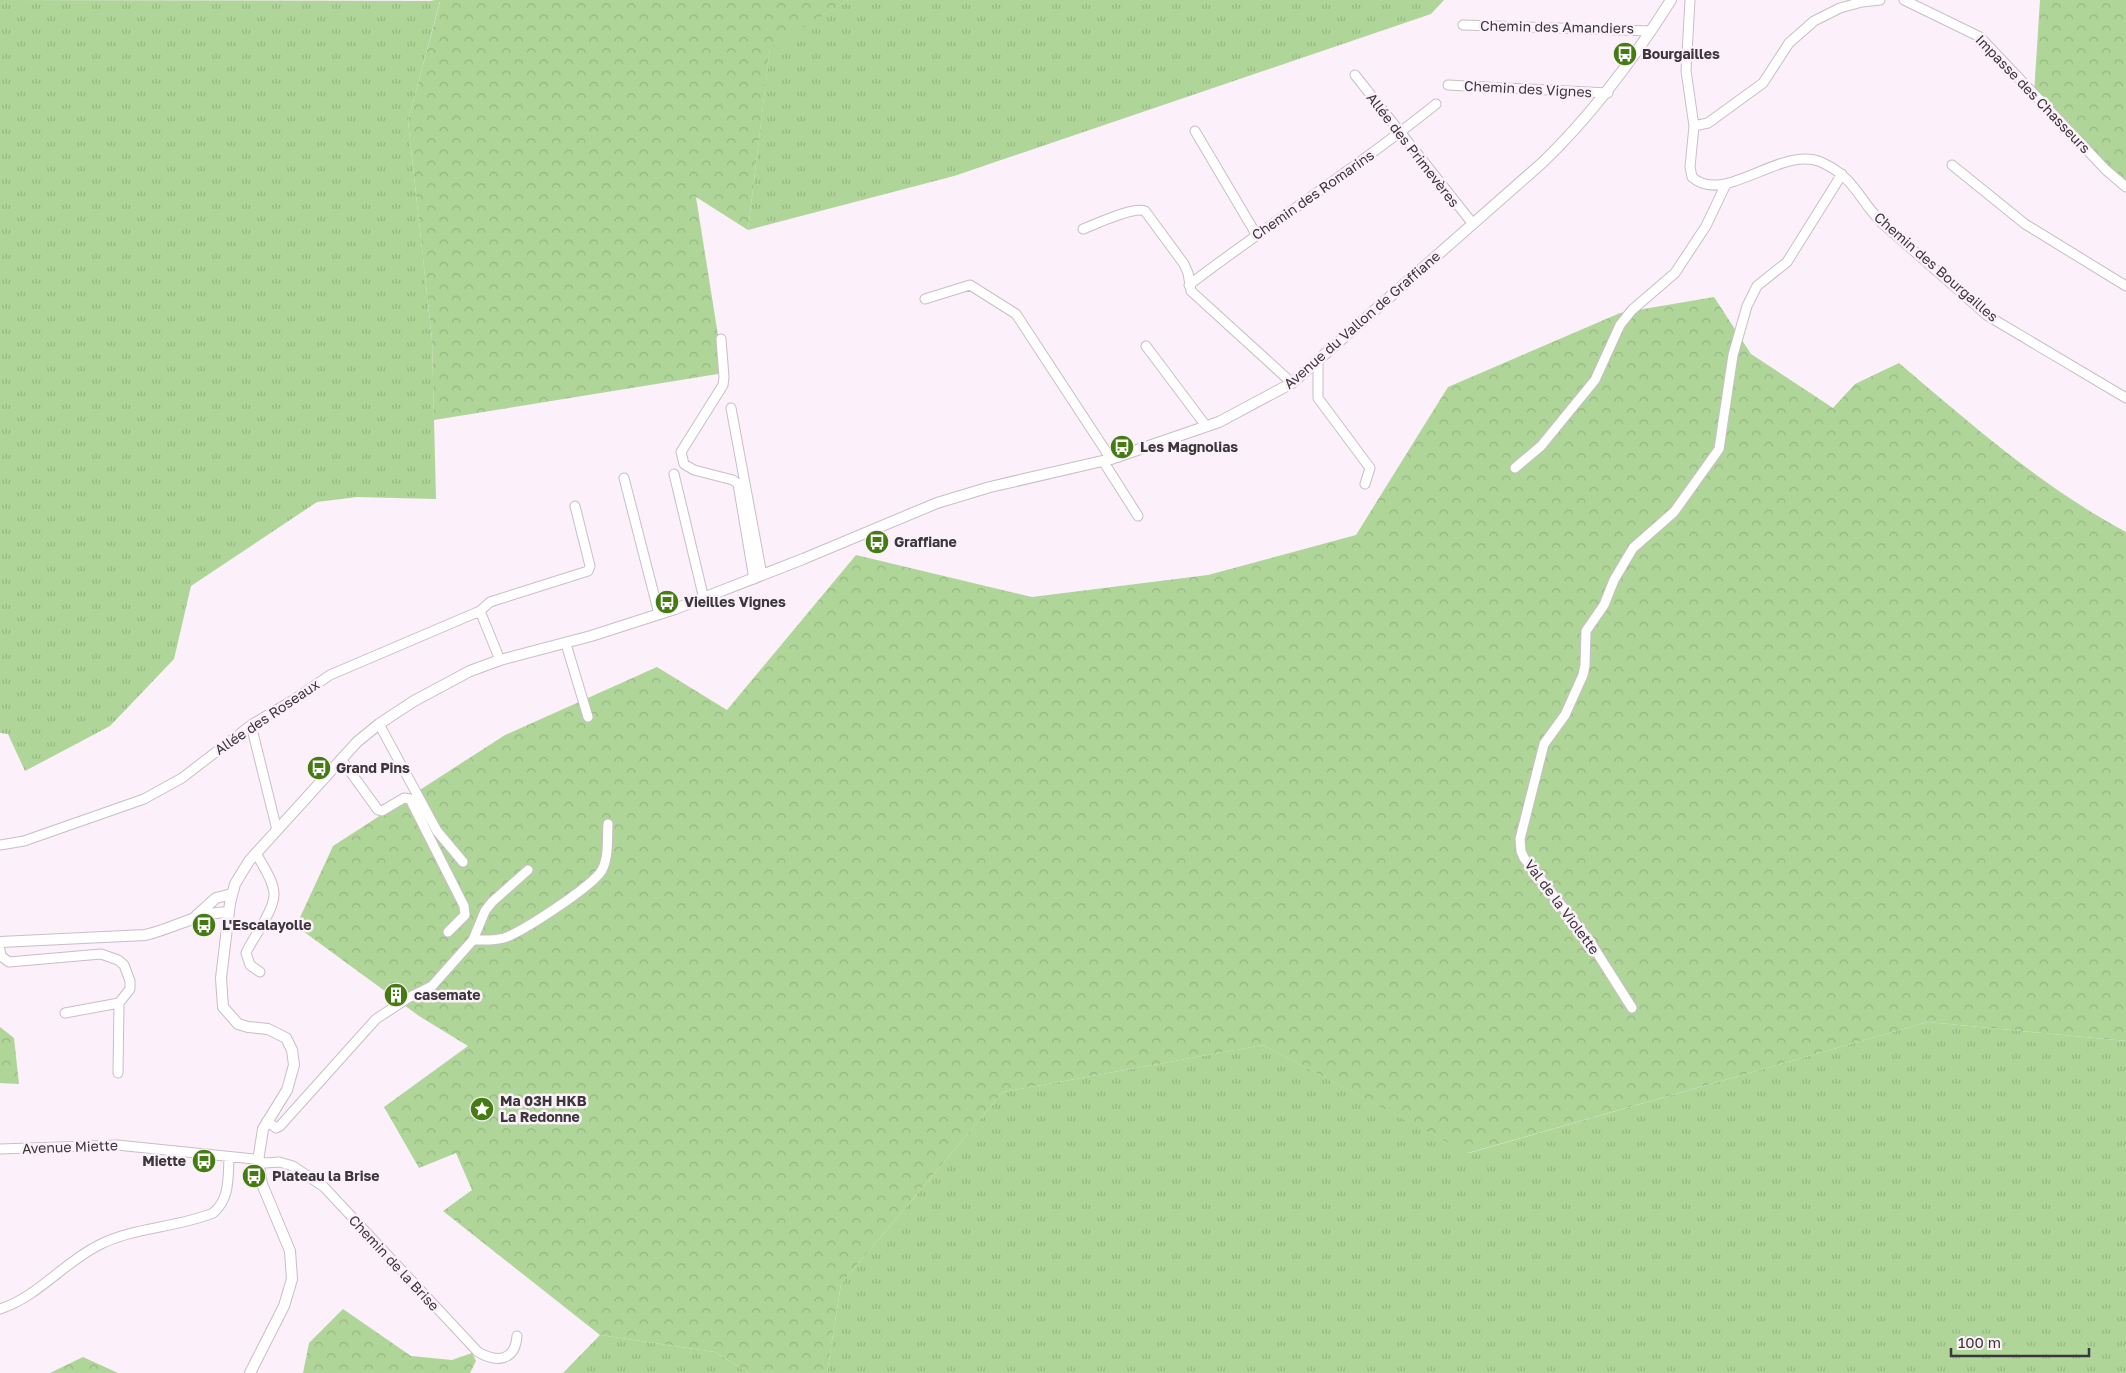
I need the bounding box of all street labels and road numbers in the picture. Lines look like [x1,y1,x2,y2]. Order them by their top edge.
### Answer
street label: Chemin des Amandiers [1480,17,1634,36]
street label: Impasse des Chasseurs [1972,31,2094,156]
street label: Chemin des Vignes [1464,77,1592,100]
street label: Allée des Primevères [1363,89,1463,210]
street label: Chemin des Romarins [1248,146,1377,243]
street label: Chemin des Bourgailles [1871,208,2002,325]
street label: Avenue du Vallon de Graffiane [1280,247,1443,392]
street label: Allée des Roseaux [211,675,323,758]
street label: Val de la Violette [1521,856,1603,957]
street label: Avenue Miette [22,1136,118,1157]
street label: Chemin de la Brise [346,1211,443,1314]

